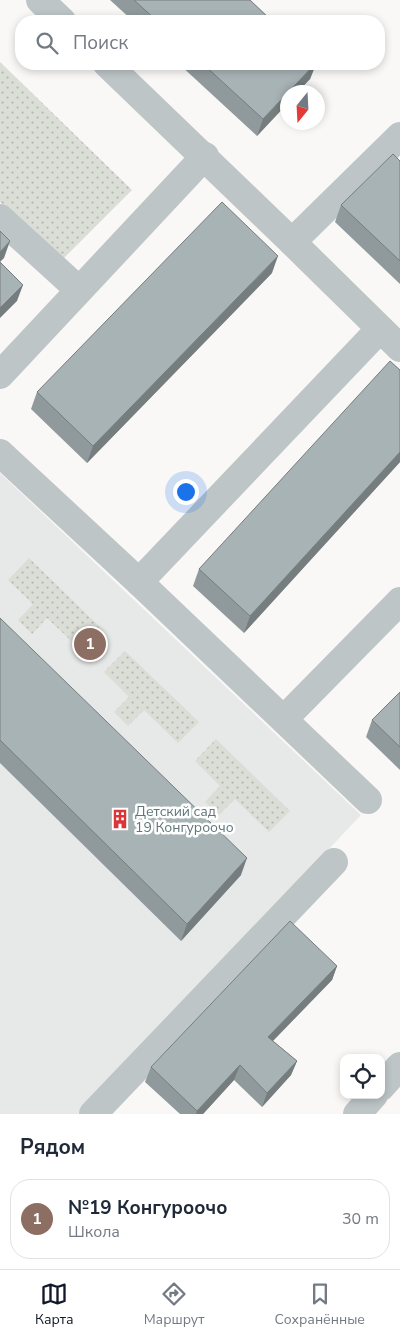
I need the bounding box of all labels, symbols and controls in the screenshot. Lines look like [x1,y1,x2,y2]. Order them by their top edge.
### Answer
search box [15,15,385,70]
icon: search [33,29,61,57]
text: Поиск [73,30,128,56]
north arrow [280,85,325,130]
your location [173,479,199,505]
pin: 1 [74,625,106,663]
place label: Детский сад 19 Конгуроочо [135,802,234,837]
building icon: Детский сад 19 Конгуроочо [109,808,131,830]
map controls [340,1054,385,1099]
button: locate [340,1054,385,1099]
text: Рядом [20,1133,85,1161]
text: №19 Конгуроочо [68,1195,227,1221]
text: 1 [32,1208,42,1230]
text: 30 m [342,1208,379,1230]
text: Школа [68,1221,120,1243]
tab: Карта [35,1280,74,1329]
tab: Маршрут [144,1280,204,1329]
tab: Сохранённые [274,1280,365,1329]

